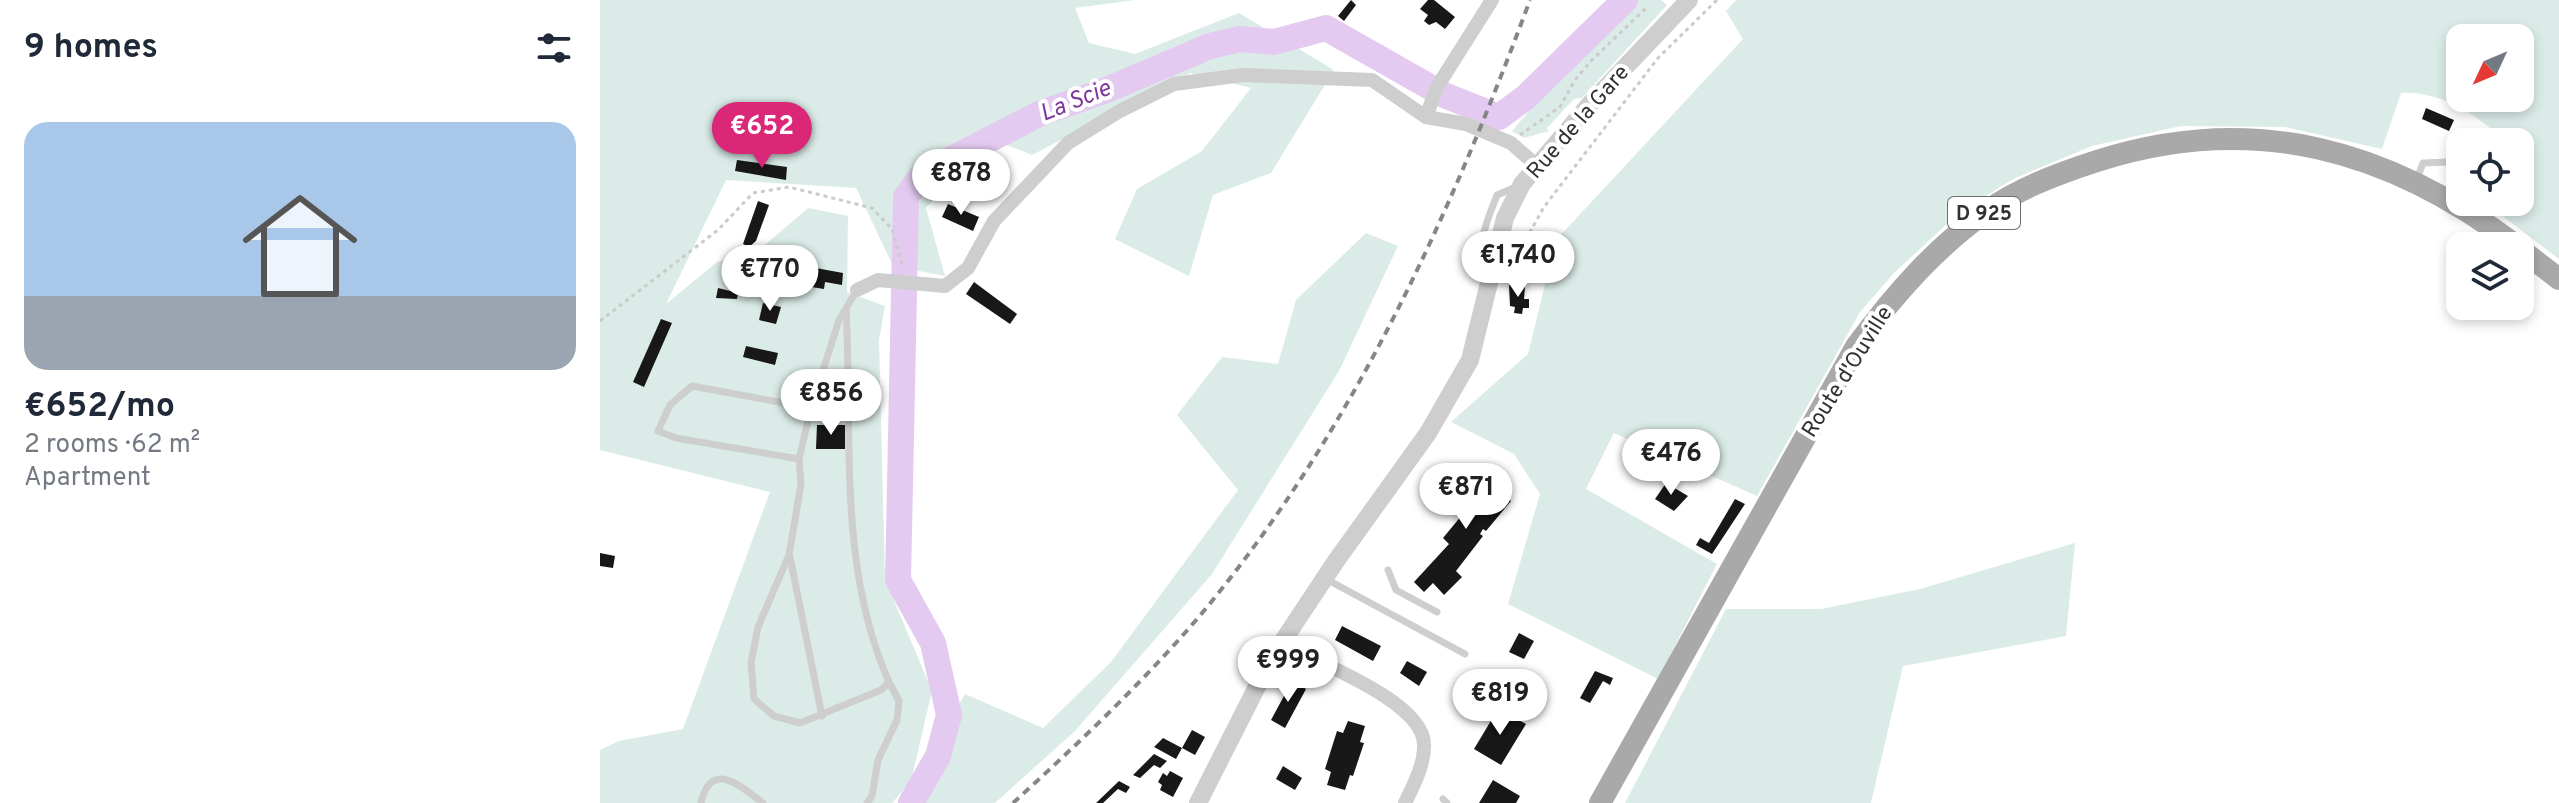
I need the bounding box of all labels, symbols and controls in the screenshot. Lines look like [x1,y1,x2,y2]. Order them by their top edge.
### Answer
north arrow [2446,24,2534,112]
map controls [2446,24,2534,320]
icon: filters [532,26,576,70]
text: 9 homes [24,27,158,70]
street label: Rue de la Gare [1522,60,1636,185]
water label: La Scie [1036,74,1116,130]
pin: €652 [715,102,809,170]
text: €652 [730,111,794,144]
button: locate [2446,128,2534,216]
pin: €878 [914,149,1008,217]
text: €878 [930,158,992,191]
icon: home [228,174,372,318]
road number: D 925 [1948,197,2020,229]
pin: €1,740 [1453,231,1583,299]
button: layers [2446,232,2534,320]
text: €1,740 [1479,240,1557,273]
pin: €770 [723,245,817,313]
text: €770 [739,254,801,287]
street label: Route d'Ouville [1797,302,1899,443]
pin: €856 [784,369,878,437]
text: €856 [799,378,863,411]
text: €652/mo [24,386,175,429]
text: 2 rooms · 62 m² [24,429,200,462]
pin: €476 [1624,429,1718,497]
text: €476 [1640,438,1702,471]
text: Apartment [24,462,151,495]
pin: €871 [1419,463,1513,531]
text: €871 [1437,472,1495,505]
pin: €999 [1241,636,1335,704]
text: €999 [1256,645,1320,678]
pin: €819 [1453,669,1547,737]
text: €819 [1470,678,1530,711]

